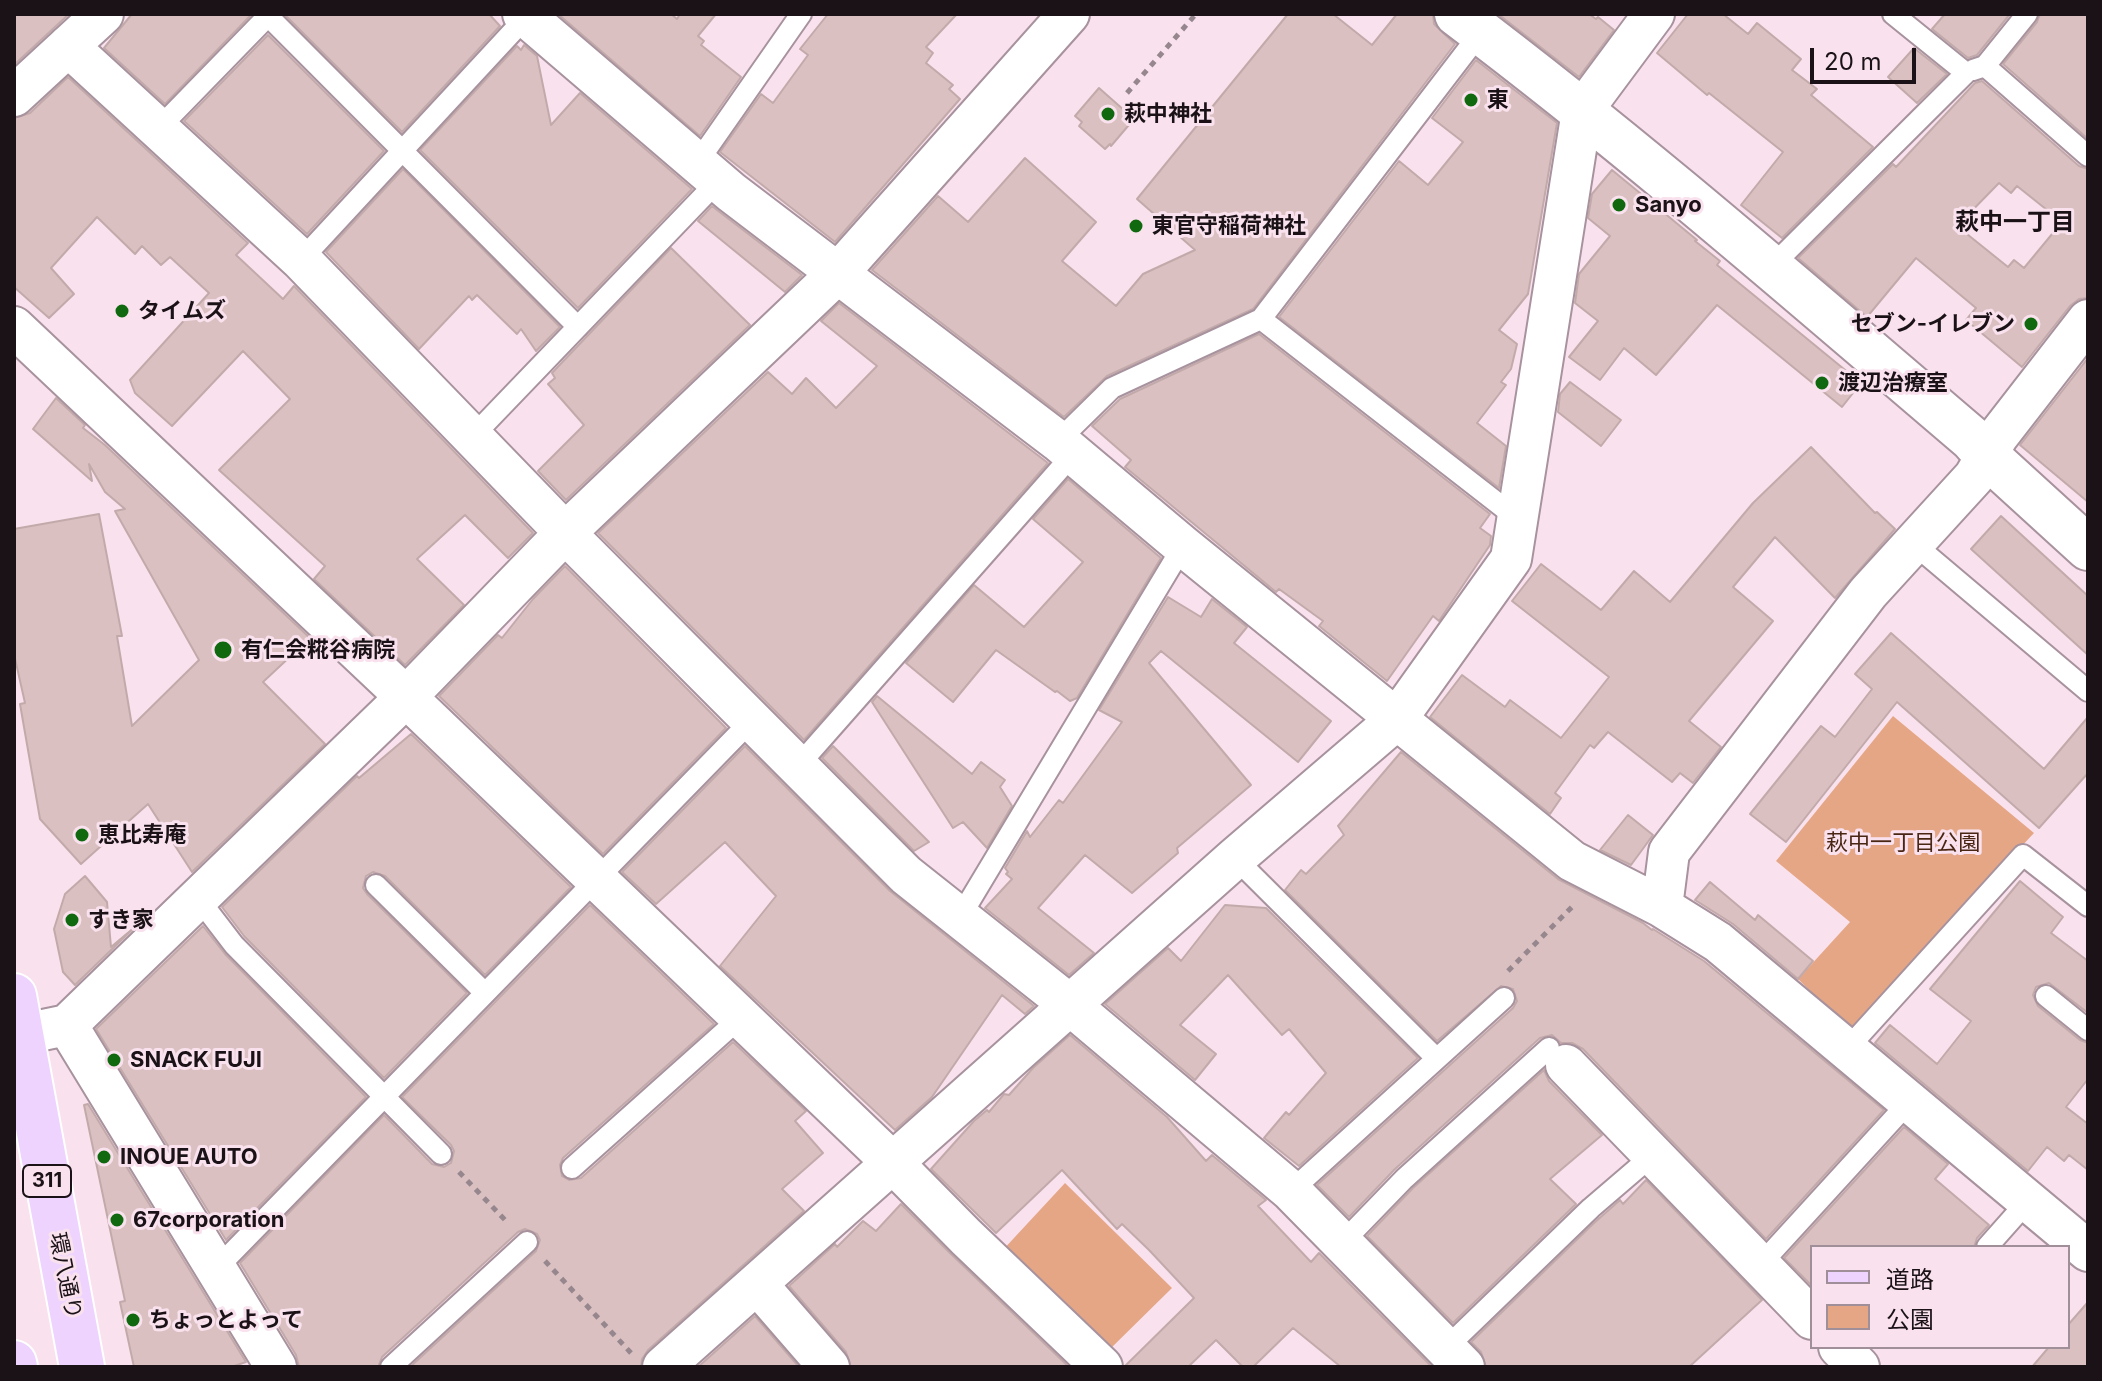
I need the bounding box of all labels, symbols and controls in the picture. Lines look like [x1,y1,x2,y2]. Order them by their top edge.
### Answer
scale bar [1814,32,1920,82]
text: 20 m [1824,47,1882,76]
place label: 東 [1487,87,1509,113]
marker: 東 [1462,91,1480,109]
place label: 萩中神社 [1124,101,1212,127]
marker: 萩中神社 [1099,105,1117,123]
place label: Sanyo [1635,192,1702,218]
marker: Sanyo [1610,196,1628,214]
district label: 萩中一丁目 [1955,209,2075,237]
place label: 東官守稲荷神社 [1152,213,1306,239]
marker: 東官守稲荷神社 [1127,217,1145,235]
place label: タイムズ [138,298,226,324]
marker: タイムズ [113,302,131,320]
place label: セブン-イレブン [1851,311,2015,337]
marker: セブン-イレブン [2022,315,2040,333]
place label: 渡辺治療室 [1838,370,1948,396]
marker: 渡辺治療室 [1813,374,1831,392]
place label: 有仁会糀谷病院 [241,637,395,663]
marker: 有仁会糀谷病院 [212,639,234,661]
place label: 恵比寿庵 [98,822,186,848]
marker: 恵比寿庵 [73,826,91,844]
park label: 萩中一丁目公園 [1826,830,1980,856]
place label: すき家 [88,907,154,933]
marker: すき家 [63,911,81,929]
place label: SNACK FUJI [130,1047,262,1073]
marker: SNACK FUJI [105,1051,123,1069]
place label: INOUE AUTO [120,1144,258,1170]
marker: INOUE AUTO [95,1148,113,1166]
road number: 311 [23,1165,71,1197]
place label: 67corporation [133,1207,285,1233]
marker: 67corporation [108,1211,126,1229]
street label: 環八通り [44,1230,86,1322]
legend [1810,1245,2070,1349]
text: 道路 [1886,1265,1934,1294]
text: 公園 [1886,1305,1934,1334]
place label: ちょっとよって [149,1307,303,1333]
marker: ちょっとよって [124,1311,142,1329]

